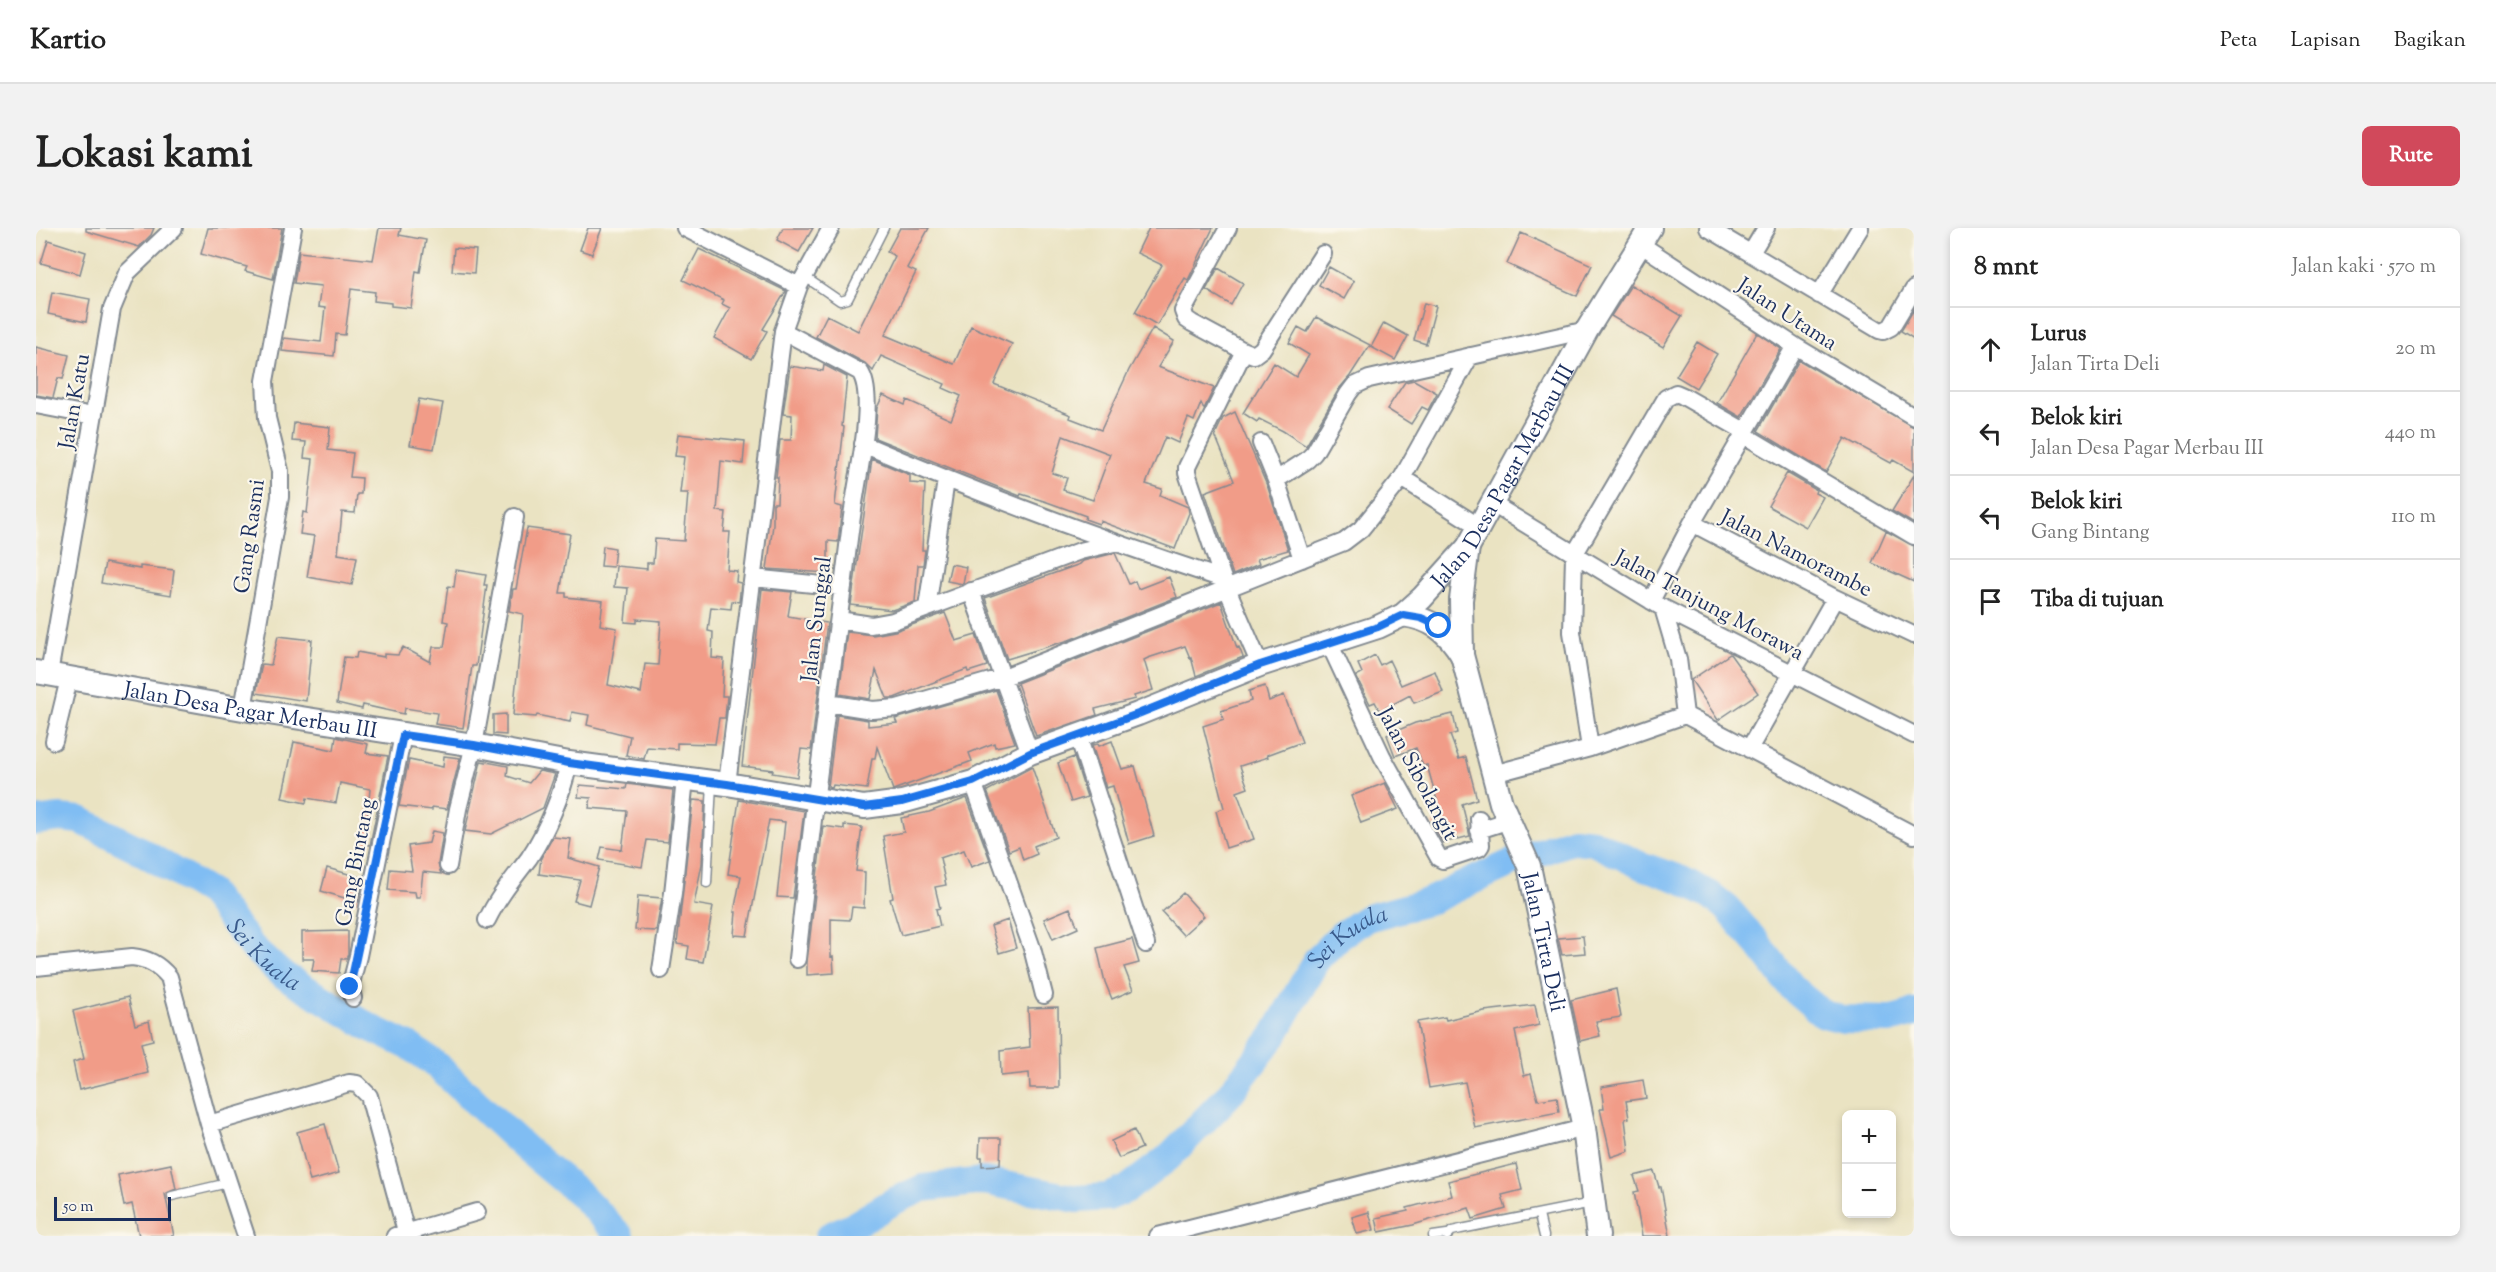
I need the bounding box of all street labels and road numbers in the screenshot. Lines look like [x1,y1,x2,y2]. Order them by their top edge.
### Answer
street label: Jalan Utama [1729,270,1843,360]
street label: Jalan Katu [52,351,100,453]
street label: Jalan Desa Pagar Merbau III [1425,359,1584,597]
street label: Gang Rasmi [227,477,275,596]
street label: Jalan Namorambe [1713,502,1877,607]
street label: Jalan Tanjung Morawa [1607,543,1809,670]
street label: Jalan Sunggal [794,555,842,685]
street label: Jalan Desa Pagar Merbau III [120,675,379,749]
street label: Jalan Sibolangit [1367,701,1465,847]
street label: Gang Bintang [329,795,385,930]
street label: Jalan Tirta Deli [1512,869,1572,1015]

